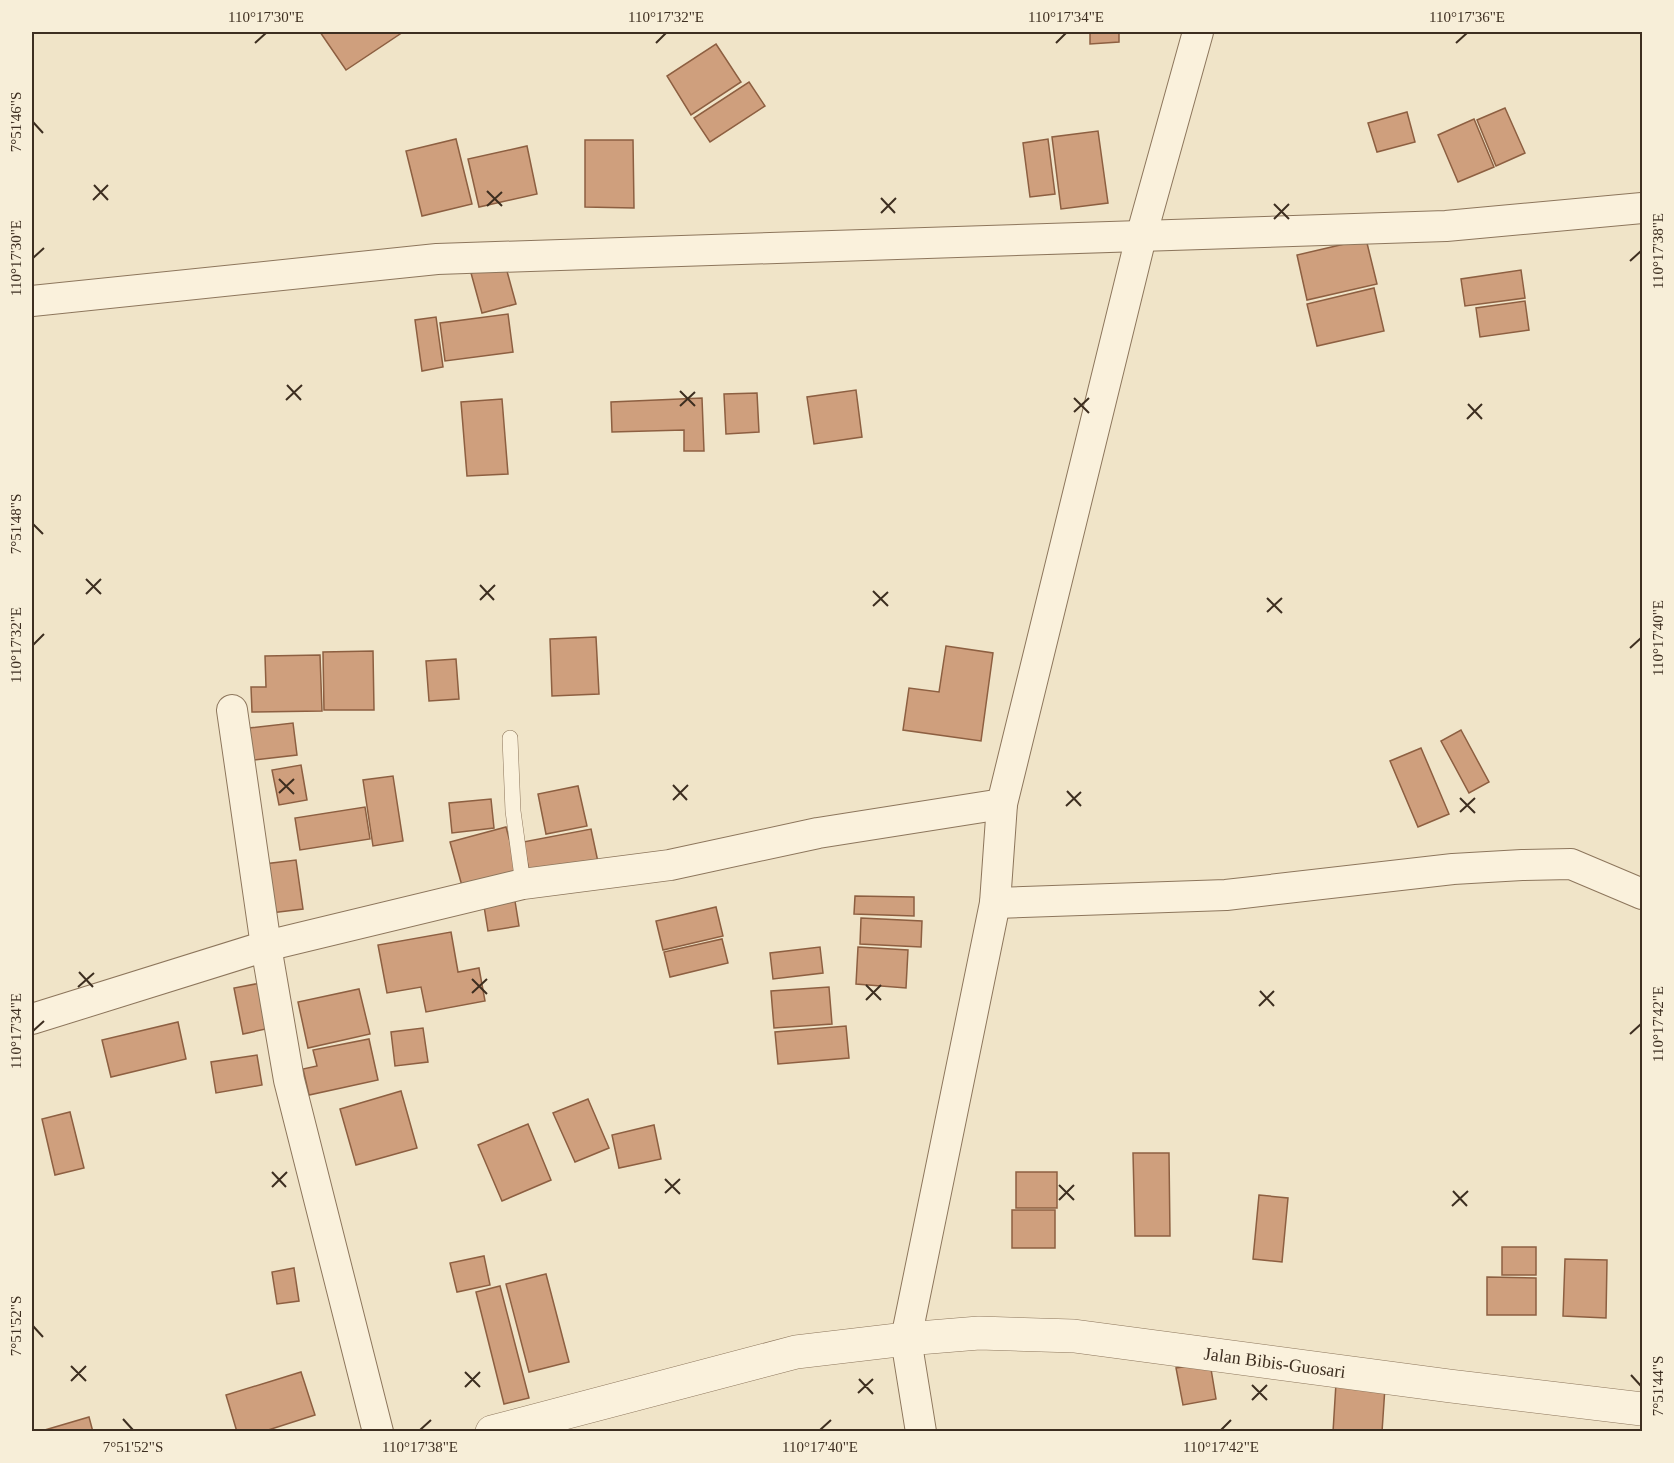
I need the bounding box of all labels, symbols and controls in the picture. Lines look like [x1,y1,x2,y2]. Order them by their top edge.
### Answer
text: 110°17'30"E [228,9,304,25]
text: 110°17'32"E [628,9,704,25]
text: 110°17'34"E [1028,9,1104,25]
text: 110°17'36"E [1429,9,1505,25]
text: 7°51'46"S [8,92,24,152]
text: 110°17'38"E [1650,213,1666,289]
text: 110°17'30"E [8,220,24,296]
text: 7°51'48"S [8,494,24,554]
text: 110°17'40"E [1650,600,1666,676]
text: 110°17'32"E [8,607,24,683]
text: 110°17'42"E [1650,986,1666,1062]
text: 110°17'34"E [8,993,24,1069]
text: 7°51'52"S [8,1296,24,1356]
street label: Jalan Bibis-Guosari [1203,1343,1347,1382]
text: 7°51'44"S [1650,1356,1666,1416]
text: 7°51'52"S [103,1439,163,1455]
text: 110°17'38"E [382,1439,458,1455]
text: 110°17'40"E [782,1439,858,1455]
text: 110°17'42"E [1183,1439,1259,1455]

